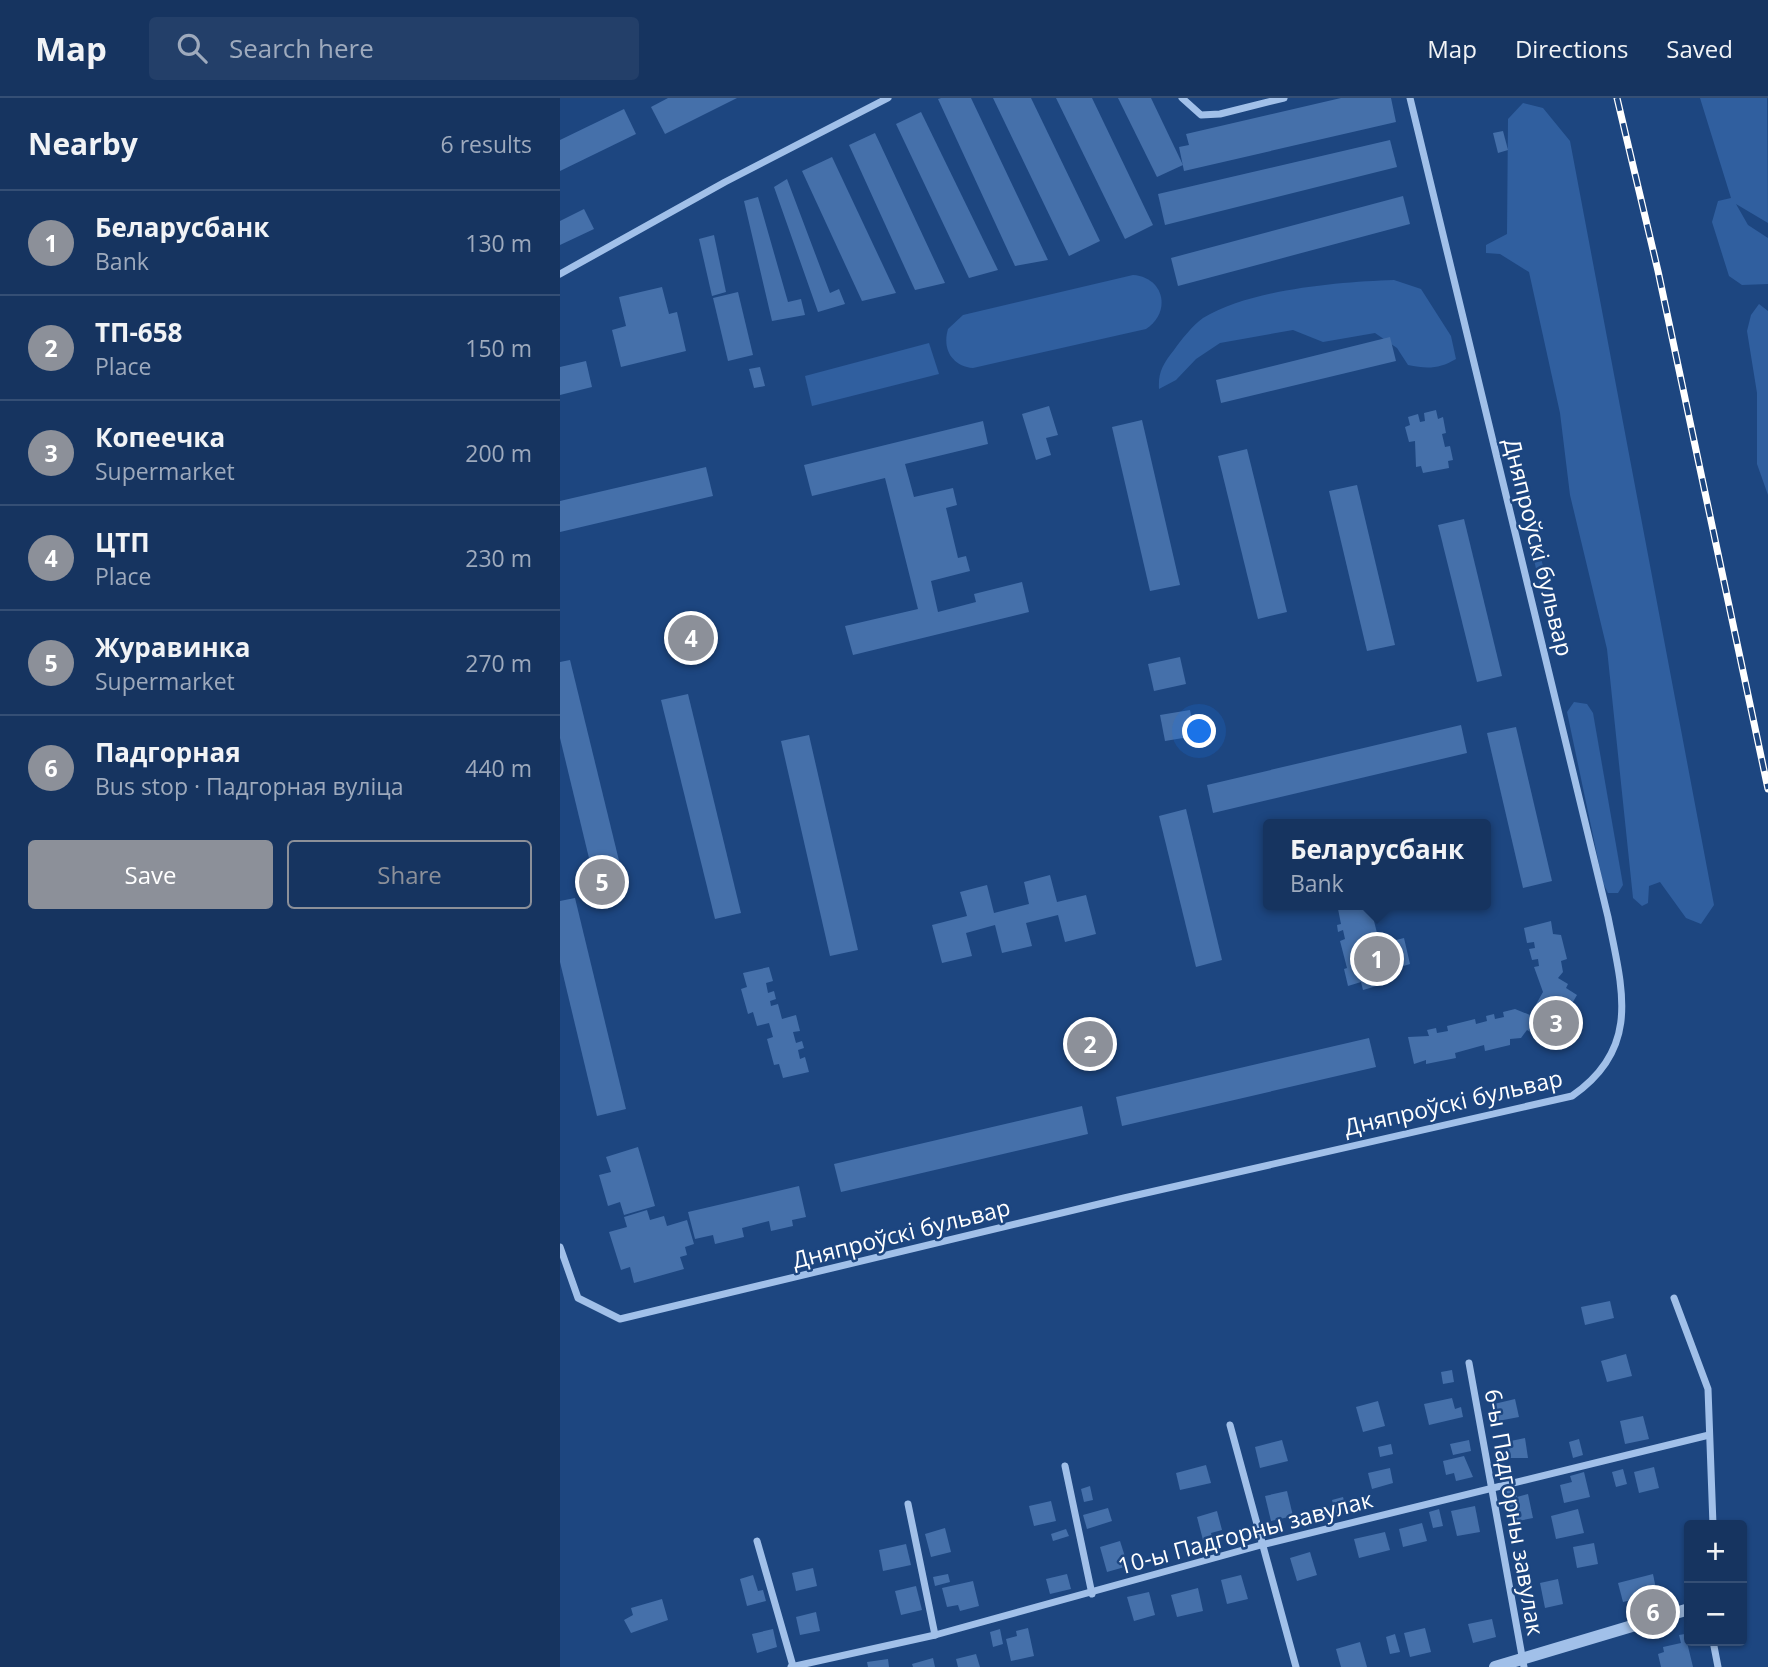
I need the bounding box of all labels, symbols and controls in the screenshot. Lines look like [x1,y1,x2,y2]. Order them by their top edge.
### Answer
search box [149,17,639,80]
text: Map [35,26,107,71]
icon: search [173,29,211,67]
text: Search here [229,30,374,66]
text: Map [1427,32,1477,65]
text: Directions [1515,32,1628,65]
text: Saved [1666,32,1733,65]
text: Nearby [28,123,138,164]
text: 6 results [441,128,532,160]
text: Беларусбанк [95,209,269,245]
text: 1 [44,227,58,259]
text: 130 m [465,227,532,259]
text: Bank [95,245,149,277]
text: ТП-658 [95,314,182,350]
text: 2 [44,332,58,364]
text: 150 m [465,332,532,364]
text: Place [95,350,151,382]
text: Копеечка [95,419,225,455]
street label: Дняпроўскі бульвар [1496,435,1582,659]
text: 3 [44,437,58,469]
text: 200 m [465,437,532,469]
text: Supermarket [95,455,235,487]
text: ЦТП [95,524,150,560]
text: 4 [44,542,58,574]
text: 230 m [465,542,532,574]
text: Place [95,560,151,592]
pin: 4 [668,612,714,664]
text: Журавинка [95,629,251,665]
text: 5 [44,647,58,679]
text: 270 m [465,647,532,679]
text: Supermarket [95,665,235,697]
your location [1182,714,1216,748]
text: Падгорная [95,734,241,770]
text: 6 [44,752,58,784]
text: 440 m [465,752,532,784]
text: Bus stop · Падгорная вуліца [95,770,403,802]
popup [1263,819,1491,910]
text: Беларусбанк [1290,831,1464,867]
button: Save [28,840,273,909]
button: Share [287,840,532,909]
pin: 5 [579,856,625,908]
text: Bank [1290,867,1344,899]
pin: 1 [1354,933,1400,985]
pin: 3 [1533,997,1579,1049]
pin: 2 [1067,1018,1113,1070]
street label: Дняпроўскі бульвар [1341,1061,1565,1143]
street label: Дняпроўскі бульвар [789,1190,1013,1276]
street label: 6-ы Падгорны завулак [1478,1386,1552,1638]
street label: 10-ы Падгорны завулак [1114,1483,1376,1581]
map controls [1684,1520,1747,1646]
button: + [1684,1520,1747,1583]
button: − [1684,1583,1747,1646]
pin: 6 [1630,1586,1676,1638]

